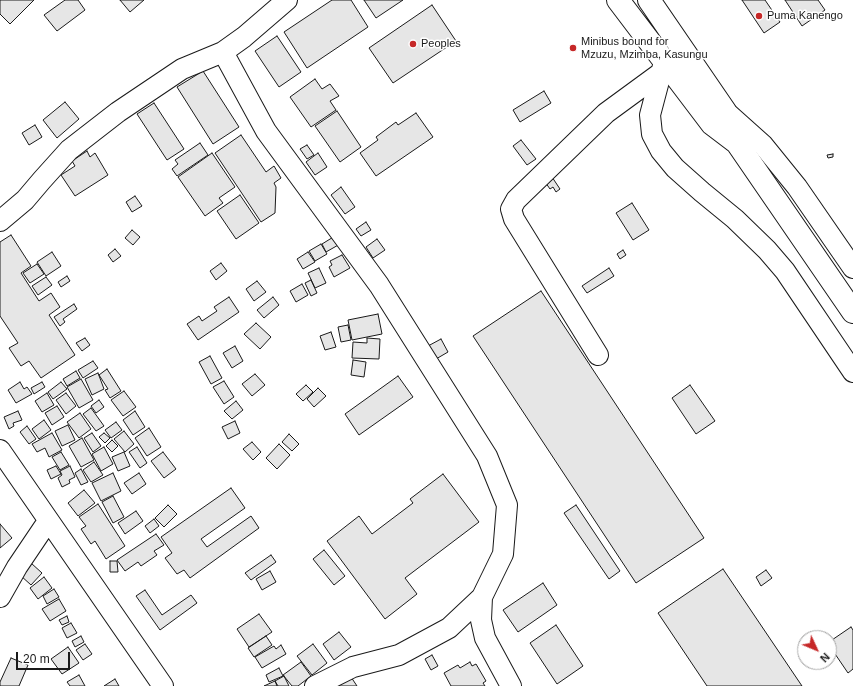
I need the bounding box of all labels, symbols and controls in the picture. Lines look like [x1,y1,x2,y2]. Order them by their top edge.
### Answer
place label: Puma Kanengo [767,9,843,23]
marker: Puma Kanengo [754,11,764,21]
place label: Minibus bound for Mzuzu, Mzimba, Kasungu [581,35,708,61]
place label: Peoples [421,37,461,51]
marker: Peoples [408,39,418,49]
marker: Minibus bound for Mzuzu, Mzimba, Kasungu [568,43,578,53]
north arrow [797,630,837,670]
scale bar [18,644,72,670]
text: N [818,651,832,665]
text: 20 m [23,652,50,666]

